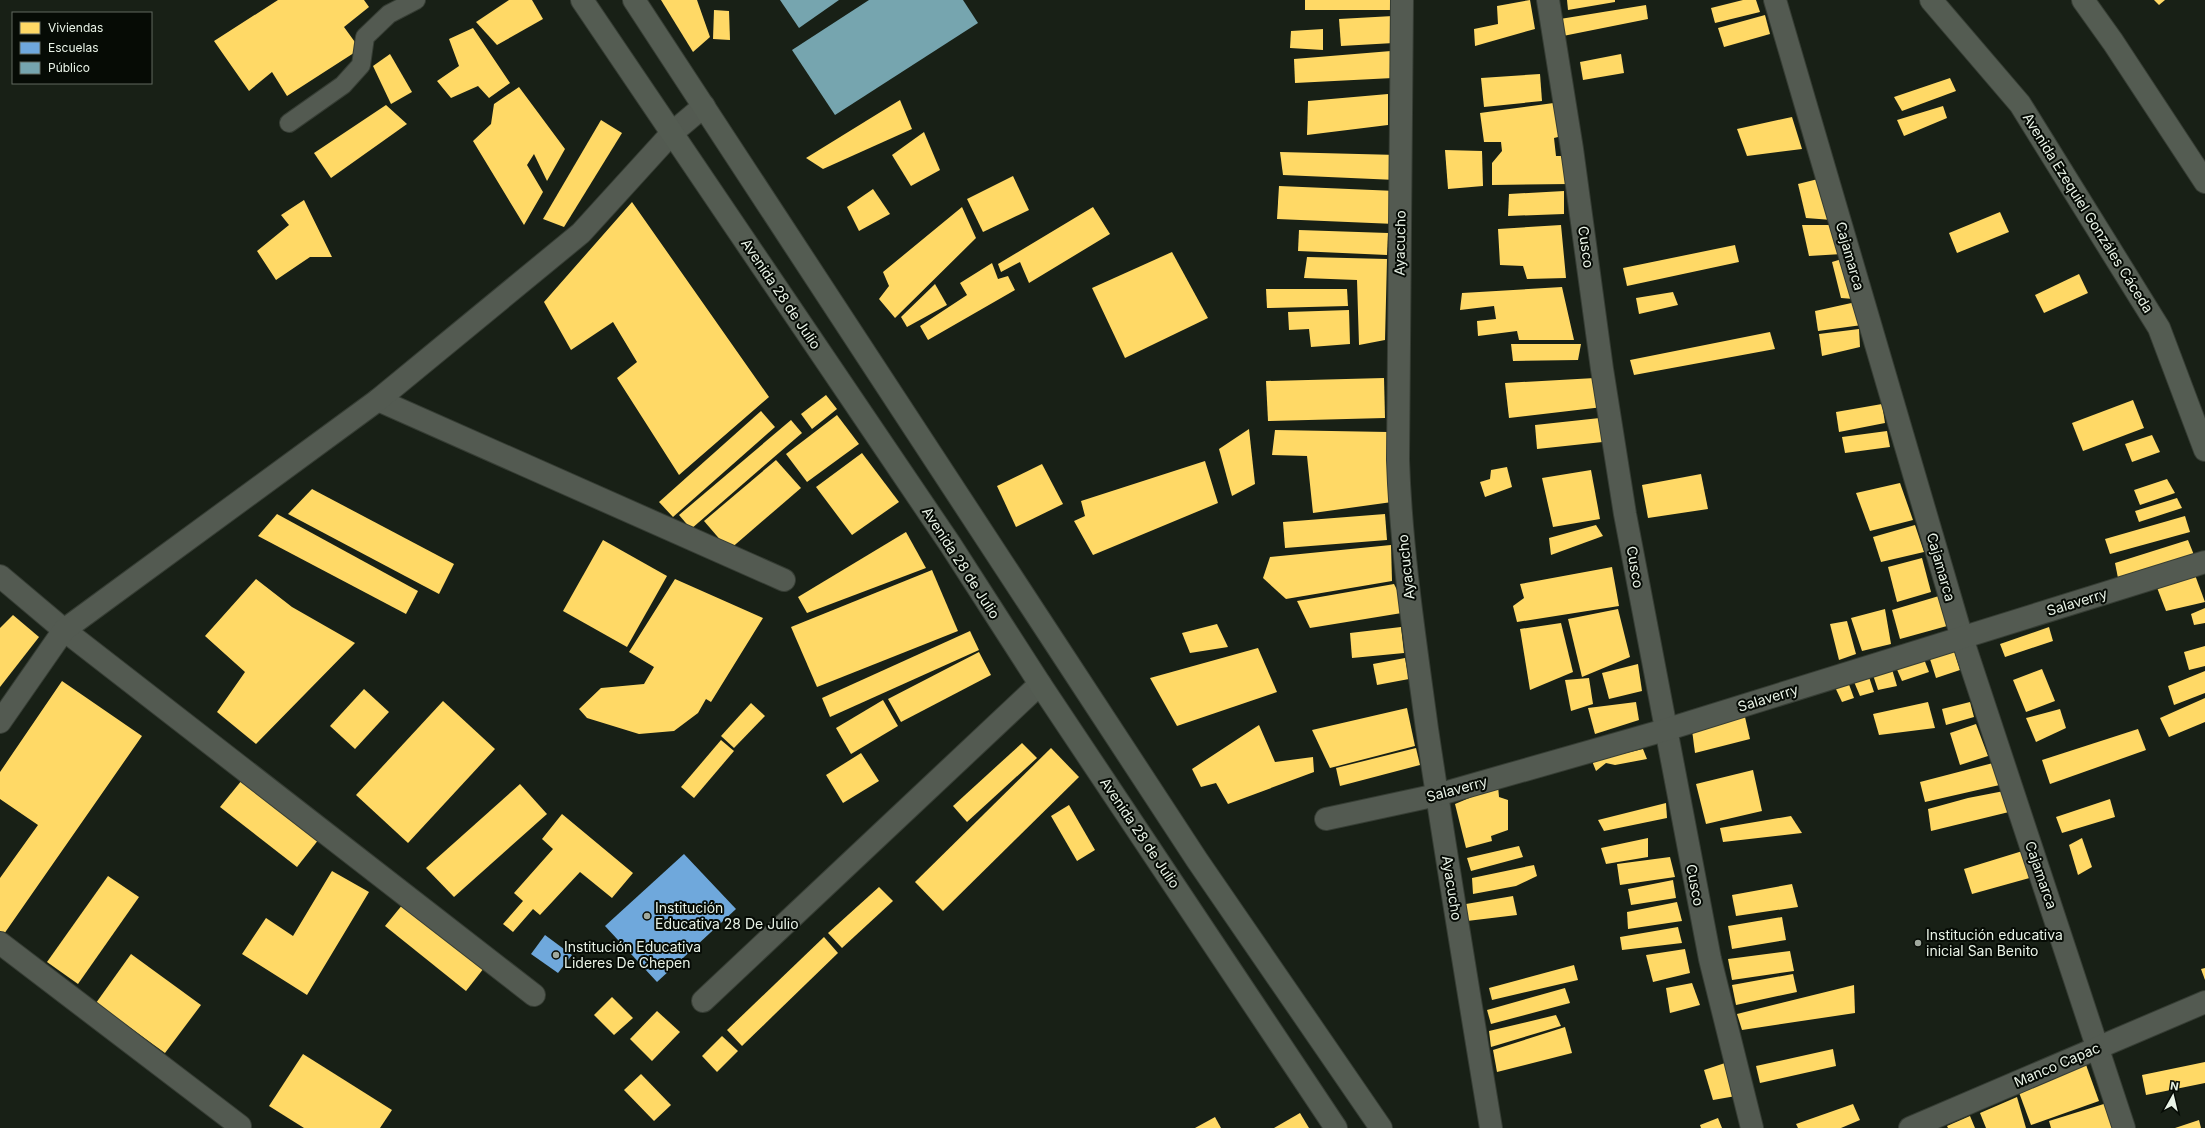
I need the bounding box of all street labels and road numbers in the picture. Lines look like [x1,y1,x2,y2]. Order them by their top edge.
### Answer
street label: Avenida Ezequiel Gonzáles Cáceda [2020,110,2157,316]
street label: Ayacucho [1390,210,1409,276]
street label: Cajamarca [1833,220,1868,292]
street label: Cusco [1575,225,1598,269]
street label: Avenida 28 de Julio [738,235,825,352]
street label: Avenida 28 de Julio [919,504,1004,622]
street label: Cajamarca [1924,531,1959,603]
street label: Ayacucho [1394,534,1417,600]
street label: Cusco [1623,545,1648,589]
street label: Salaverry [2044,584,2109,619]
street label: Salaverry [1735,680,1800,715]
street label: Salaverry [1424,772,1489,805]
street label: Avenida 28 de Julio [1097,774,1184,891]
street label: Cajamarca [2022,839,2061,911]
street label: Ayacucho [1439,854,1466,922]
street label: Cusco [1683,863,1708,907]
street label: Manco Capac [2011,1039,2102,1090]

